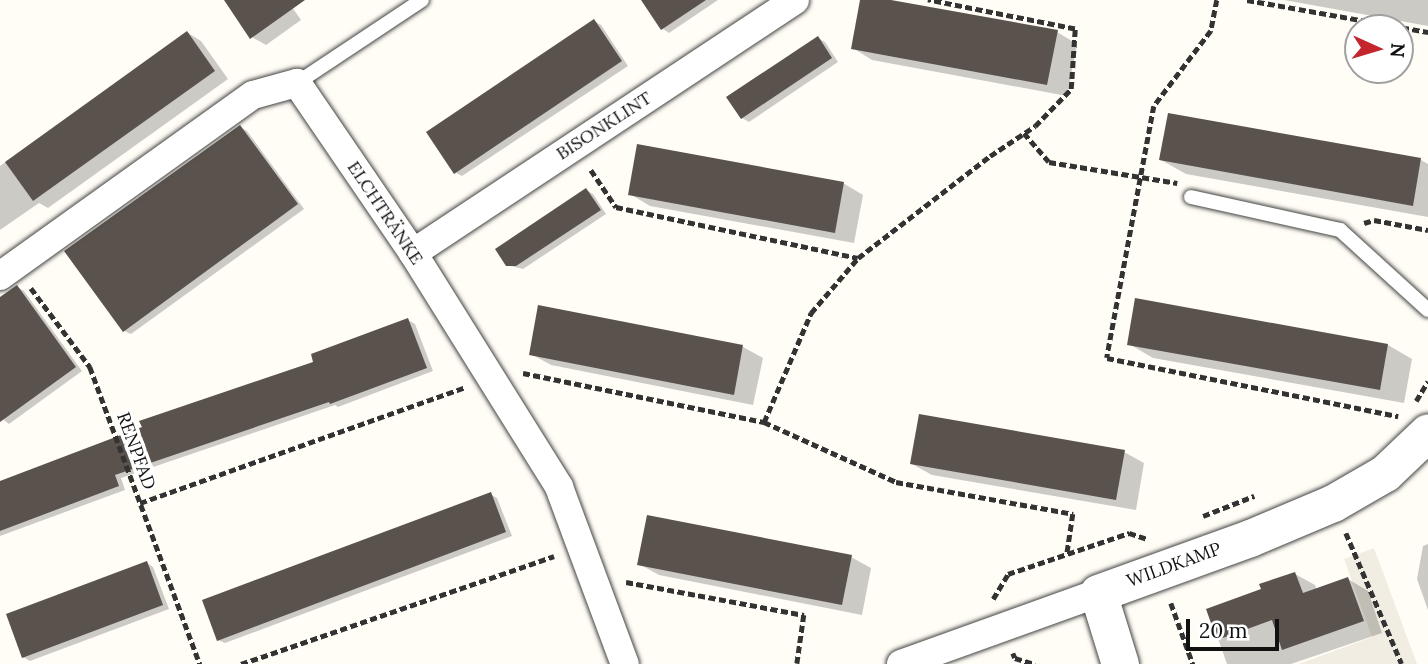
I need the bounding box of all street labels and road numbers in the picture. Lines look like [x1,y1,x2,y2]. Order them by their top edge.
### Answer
street label: BISONKLINT [552,87,656,165]
street label: ELCHTRÄNKE [342,157,428,269]
street label: RENPFAD [112,409,160,493]
street label: WILDKAMP [1124,538,1224,592]

